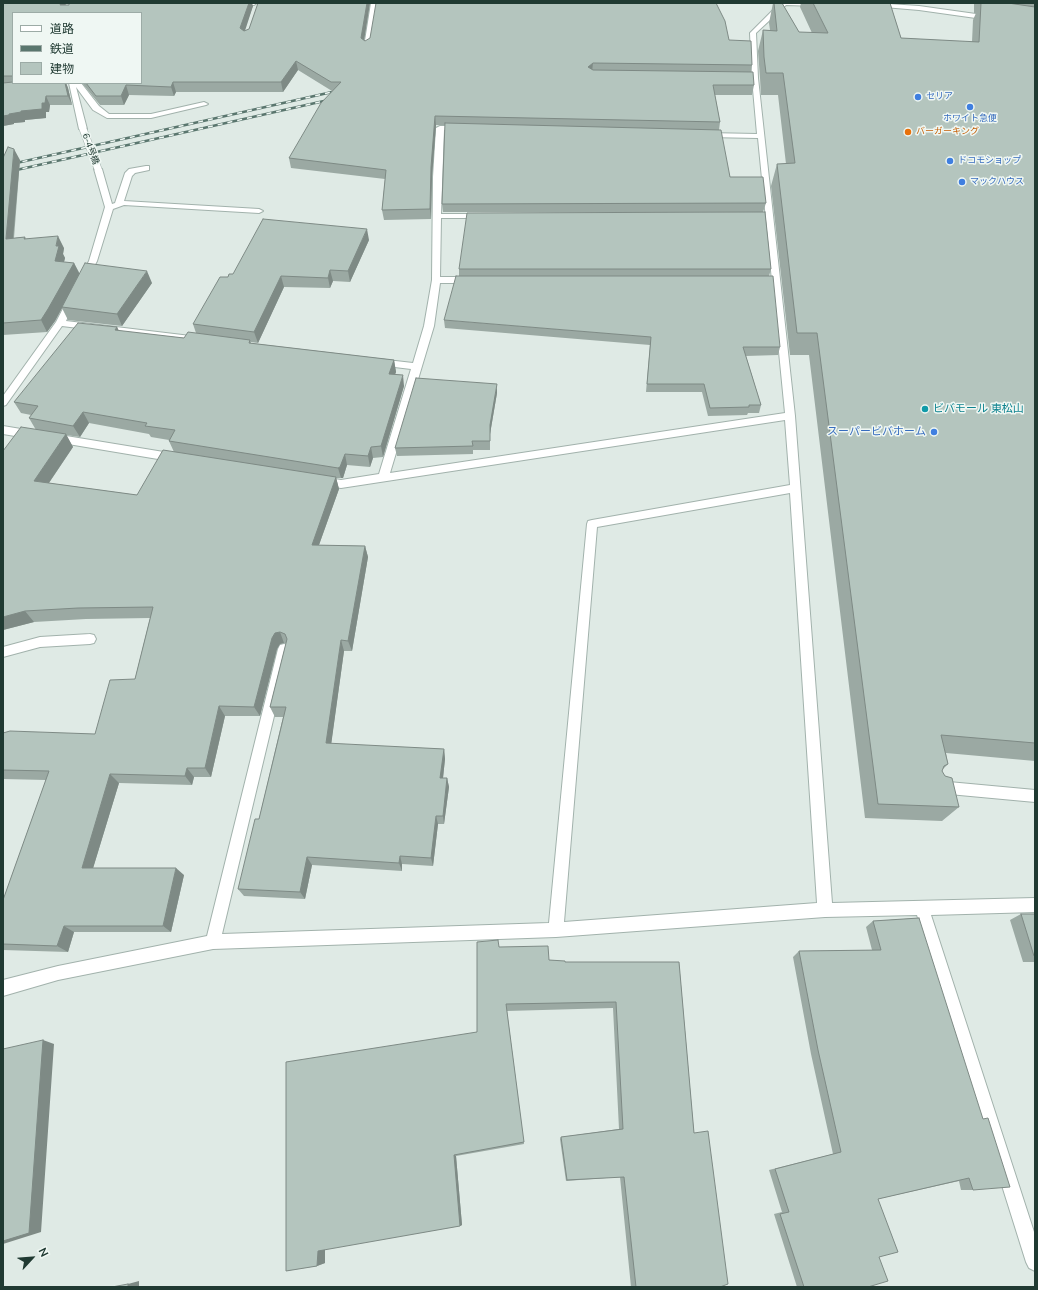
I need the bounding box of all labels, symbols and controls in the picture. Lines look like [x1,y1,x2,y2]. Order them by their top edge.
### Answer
legend [12,12,142,84]
text: 道路 [50,21,74,37]
text: 鉄道 [50,41,74,57]
text: 建物 [50,61,74,77]
marker: セリア [913,92,923,102]
place label: セリア [926,92,953,102]
marker: ホワイト急便 [965,102,975,112]
place label: ホワイト急便 [943,114,997,124]
marker: バーガーキング [903,127,913,137]
place label: バーガーキング [916,127,979,137]
street label: 6-4号橋 [79,132,101,166]
marker: ドコモショップ [945,156,955,166]
place label: ドコモショップ [958,156,1021,166]
marker: マックハウス [957,177,967,187]
place label: マックハウス [970,177,1024,187]
place label: ビバモール 東松山 [933,402,1024,416]
marker: ビバモール 東松山 [920,404,930,414]
place label: スーパービバホーム [827,425,926,439]
marker: スーパービバホーム [929,427,939,437]
north arrow [12,1238,52,1278]
text: N [35,1246,52,1260]

